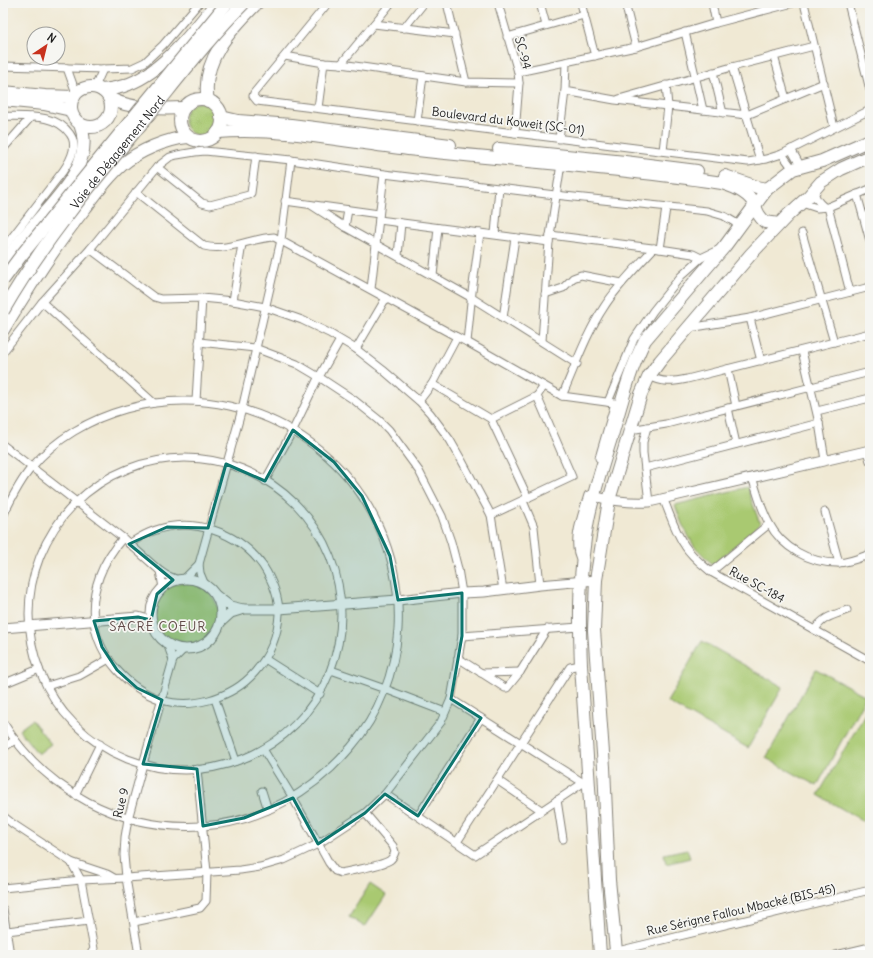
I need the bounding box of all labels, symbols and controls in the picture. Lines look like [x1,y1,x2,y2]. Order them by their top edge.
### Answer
north arrow [26,26,66,66]
text: N [45,30,59,46]
street label: SC-94 [512,35,535,71]
street label: Voie de Dégagement Nord [67,93,168,212]
street label: Boulevard du Koweit (SC-01) [431,104,586,137]
street label: Rue SC-184 [727,563,788,606]
district label: SACRÉ COEUR [109,617,207,635]
street label: Rue 9 [110,786,132,820]
street label: Rue Sérigne Fallou Mbacké (BIS-45) [645,880,837,939]

